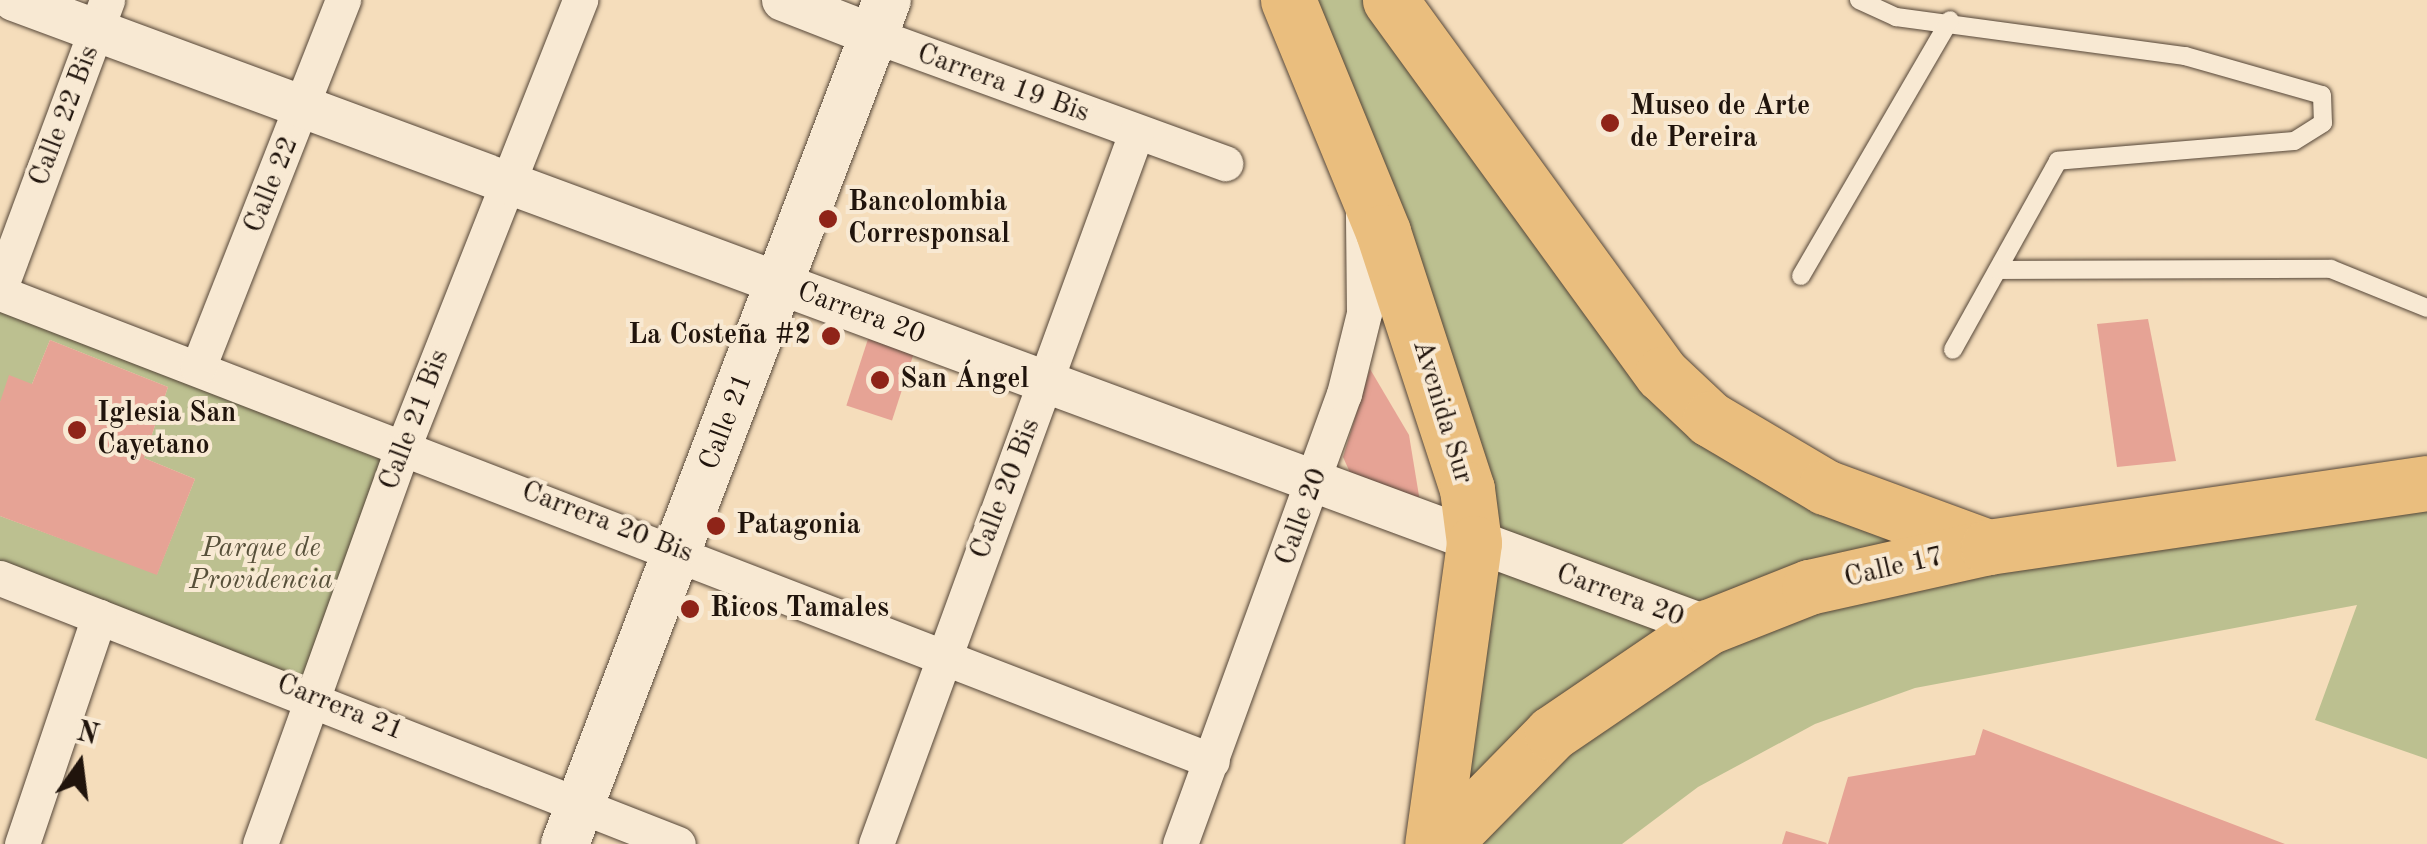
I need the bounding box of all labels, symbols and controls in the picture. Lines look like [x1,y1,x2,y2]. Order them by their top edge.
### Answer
street label: Carrera 19 Bis [912,37,1094,131]
street label: Calle 22 Bis [23,41,107,191]
place label: Museo de Arte de Pereira [1630,90,1810,156]
marker: Museo de Arte de Pereira [1599,112,1621,134]
street label: Calle 22 [238,132,306,238]
place label: Bancolombia Corresponsal [848,186,1010,252]
marker: Bancolombia Corresponsal [817,208,839,230]
street label: Carrera 20 [792,275,930,353]
place label: La Costeña #2 [628,319,811,353]
marker: La Costeña #2 [820,325,842,347]
street label: Avenida Sur [1404,336,1480,488]
street label: Calle 21 Bis [373,345,457,495]
place label: San Ángel [900,363,1029,397]
street label: Calle 21 [693,369,761,475]
marker: San Ángel [869,369,891,391]
place label: Iglesia San Cayetano [97,397,236,463]
street label: Calle 20 Bis [964,414,1048,564]
marker: Iglesia San Cayetano [66,419,88,441]
street label: Calle 20 [1269,464,1335,570]
street label: Carrera 20 Bis [517,475,697,571]
place label: Patagonia [736,509,861,543]
marker: Patagonia [705,515,727,537]
park label: Parque de Providencia [189,532,333,598]
street label: Calle 17 [1841,540,1947,596]
street label: Carrera 20 [1551,557,1689,635]
place label: Ricos Tamales [710,592,889,626]
marker: Ricos Tamales [679,598,701,620]
street label: Carrera 21 [272,667,408,749]
north arrow [30,714,130,814]
text: N [73,719,101,751]

